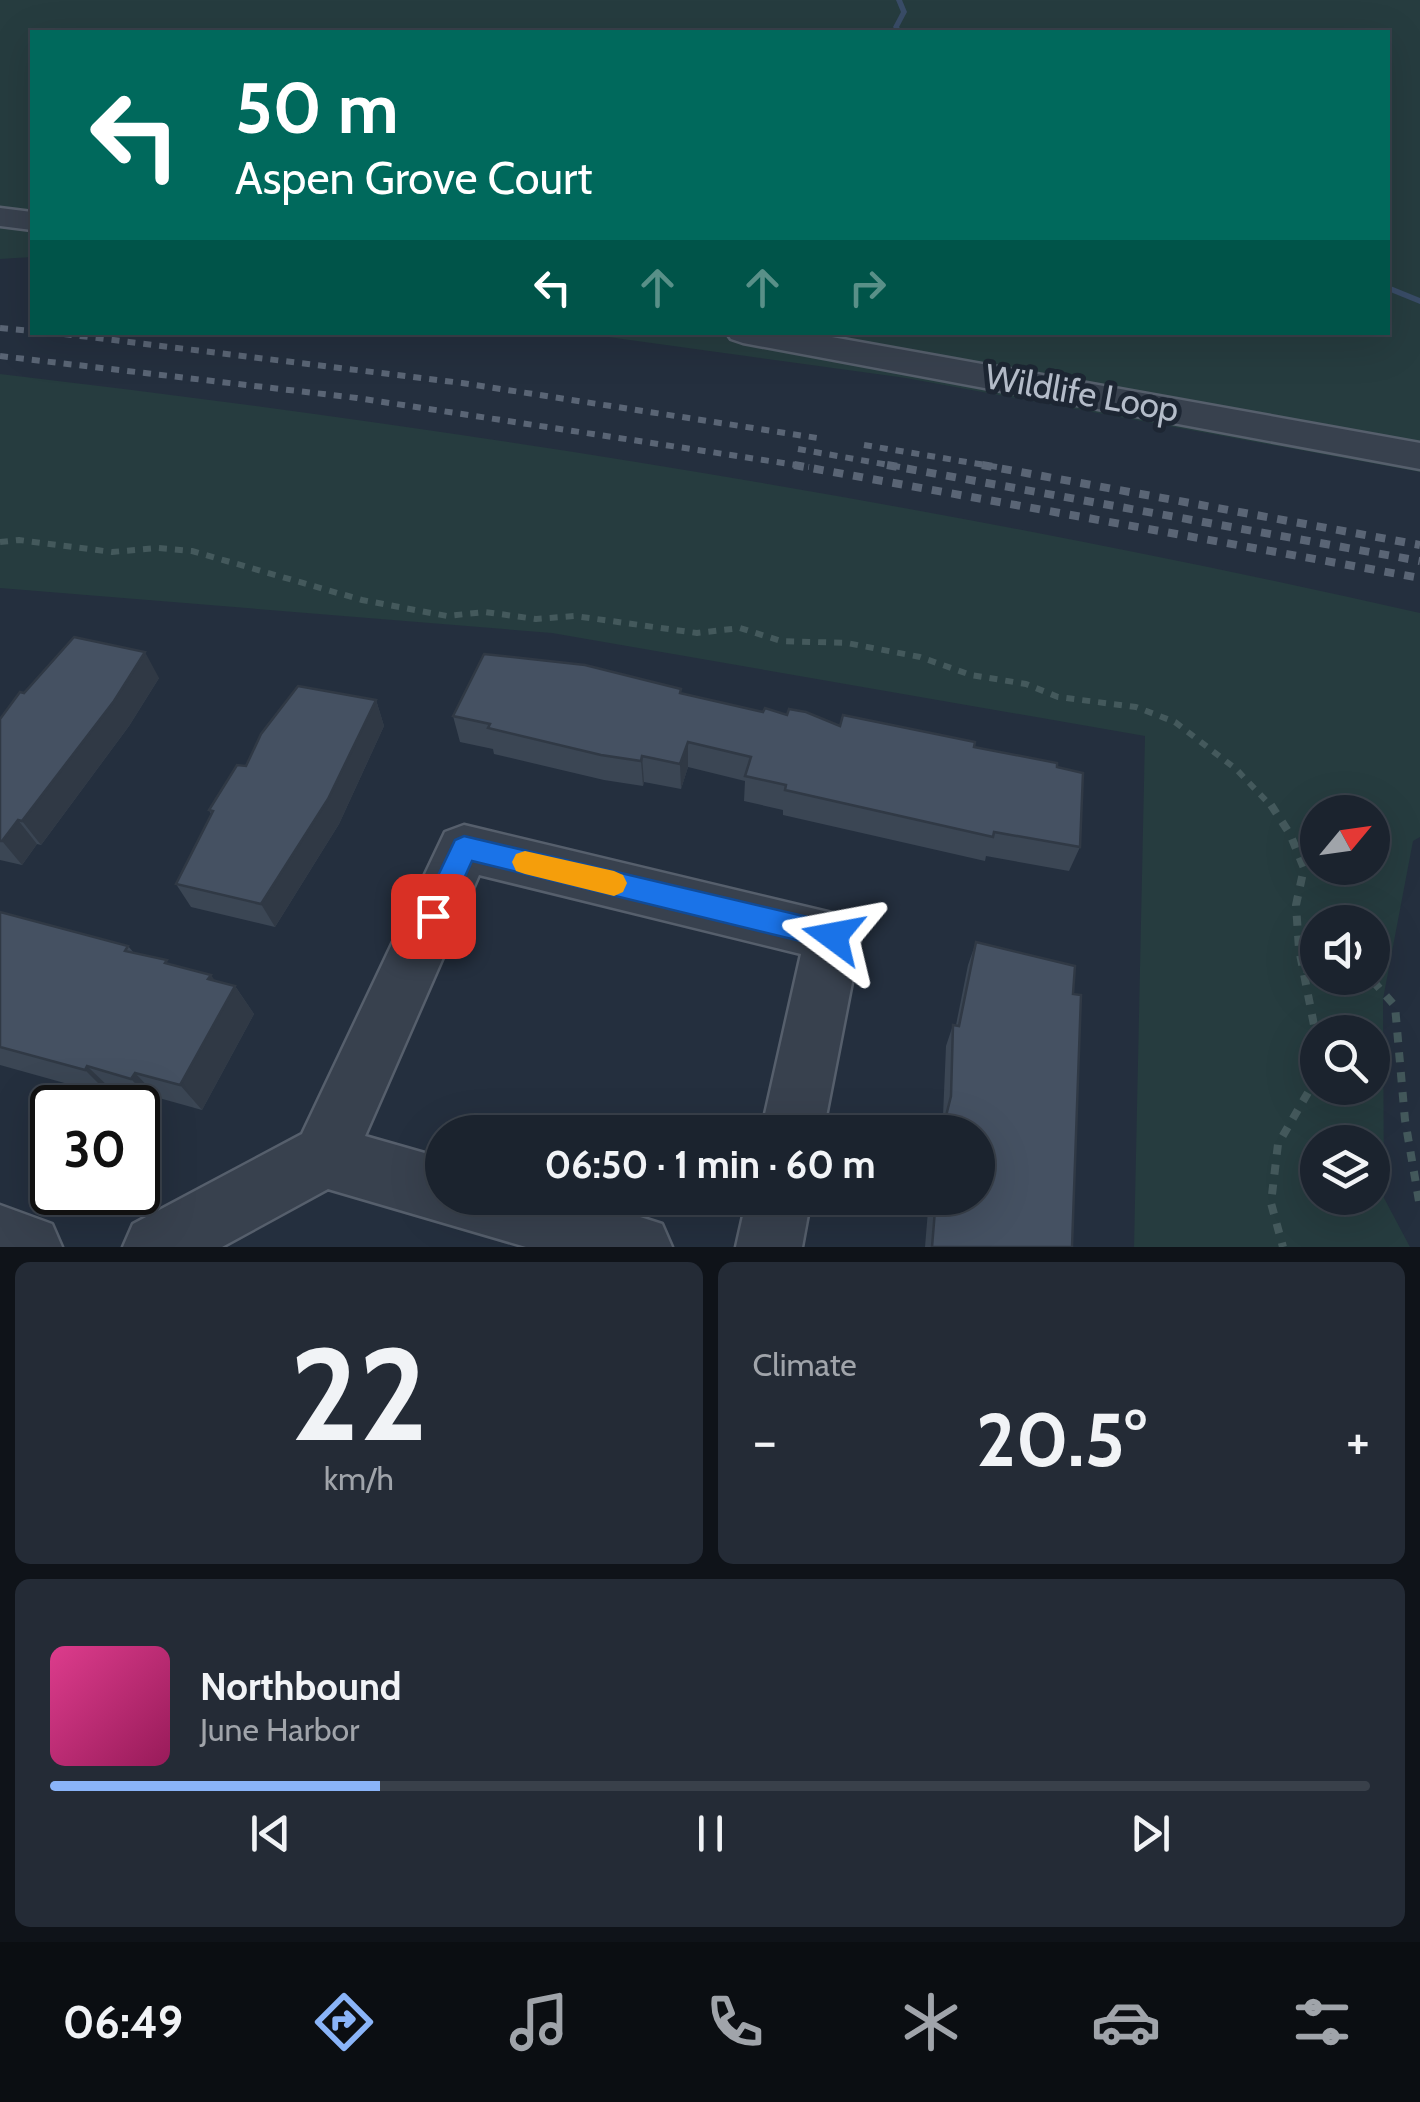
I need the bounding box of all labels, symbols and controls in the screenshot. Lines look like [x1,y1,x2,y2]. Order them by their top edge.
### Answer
text: 50 m [235,65,399,151]
icon: left [70,70,200,200]
text: Aspen Grove Court [235,151,592,205]
icon: left [525,260,580,315]
icon: ahead [630,260,685,315]
icon: ahead [735,260,790,315]
icon: right [840,260,895,315]
street label: Wildlife Loop [982,354,1182,431]
north arrow [1300,795,1390,885]
map controls [1300,795,1390,1215]
pin [391,874,476,959]
position arrow [781,884,885,988]
icon: arrive [406,889,461,944]
button: sound [1300,905,1390,995]
button: search [1300,1015,1390,1105]
speed limit sign: 30 [30,1085,160,1215]
button: layers [1300,1125,1390,1215]
text: 06:50 · 1 min · 60 m [544,1141,876,1188]
text: 22 [290,1315,428,1473]
text: Climate [753,1345,857,1384]
text: 20.5° [976,1394,1146,1485]
text: − [753,1407,777,1474]
text: + [1346,1407,1370,1474]
text: km/h [324,1459,394,1498]
text: Northbound [200,1663,402,1710]
text: June Harbor [200,1710,359,1749]
icon: previous [243,1806,298,1861]
icon: pause [683,1806,738,1861]
icon: next [1123,1806,1178,1861]
icon: directions [309,1987,379,2057]
icon: music [504,1987,574,2057]
icon: phone [700,1987,770,2057]
icon: climate [896,1987,966,2057]
icon: car [1091,1987,1161,2057]
icon: filters [1287,1987,1357,2057]
text: 06:49 [63,1995,183,2049]

